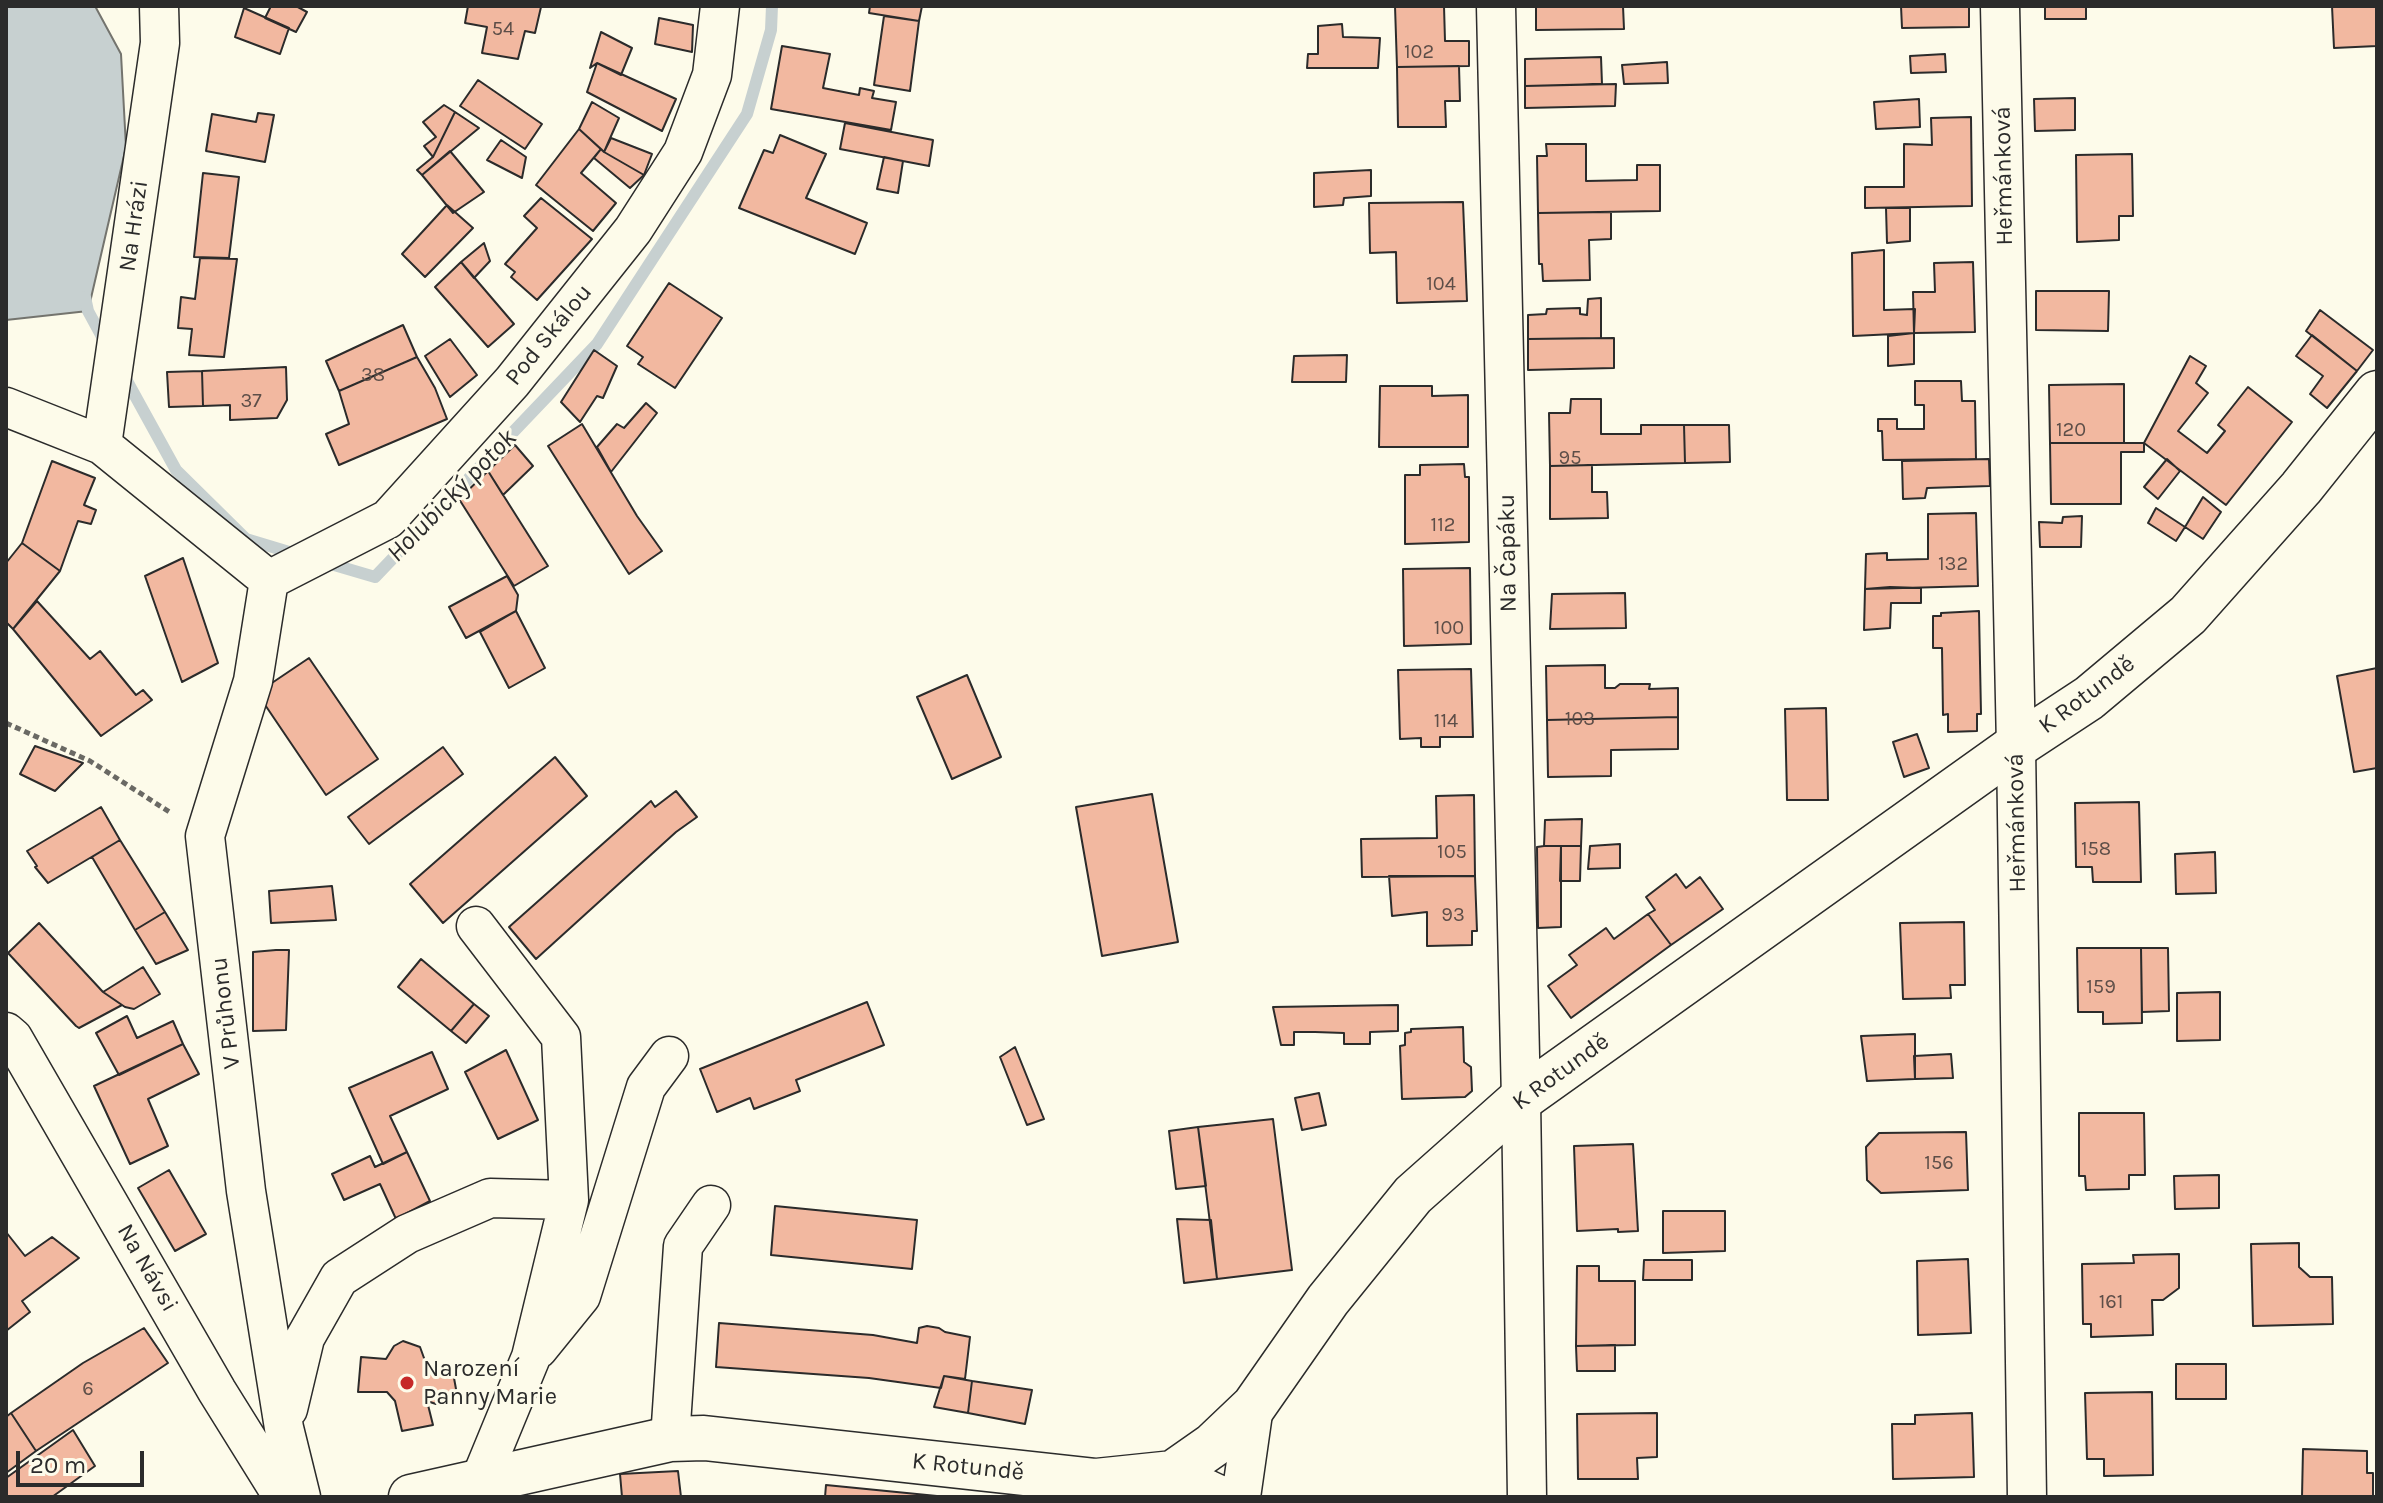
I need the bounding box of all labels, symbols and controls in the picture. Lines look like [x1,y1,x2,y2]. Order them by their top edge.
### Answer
house number: 54 [492,17,514,41]
house number: 102 [1404,40,1434,64]
street label: Heřmánková [1988,106,2020,246]
street label: Na Hrázi [113,179,155,273]
house number: 104 [1426,272,1456,296]
street label: Pod Skálou [499,279,599,391]
house number: 38 [361,363,385,387]
house number: 37 [240,389,262,413]
house number: 120 [2056,418,2086,442]
water label: Holubický potok [381,423,523,569]
house number: 95 [1559,446,1581,470]
street label: Na Čapáku [1493,493,1523,613]
house number: 112 [1431,513,1455,537]
house number: 132 [1938,552,1968,576]
house number: 100 [1434,616,1464,640]
street label: K Rotundě [2033,650,2141,740]
house number: 103 [1565,707,1595,731]
house number: 114 [1434,709,1458,733]
street label: Heřmánková [2001,753,2033,893]
house number: 158 [2081,837,2111,861]
house number: 105 [1437,840,1467,864]
house number: 93 [1441,903,1465,927]
street label: V Průhonu [205,956,247,1070]
house number: 159 [2086,975,2116,999]
street label: K Rotundě [1507,1027,1615,1117]
house number: 156 [1924,1151,1954,1175]
street label: Na Návsi [110,1219,184,1317]
house number: 161 [2099,1290,2123,1314]
place label: Narození Panny Marie [423,1355,557,1411]
marker: Narození Panny Marie [398,1374,416,1392]
house number: 6 [82,1377,94,1401]
scale bar [20,1435,148,1485]
street label: K Rotundě [910,1447,1026,1487]
text: 20 m [30,1451,86,1479]

